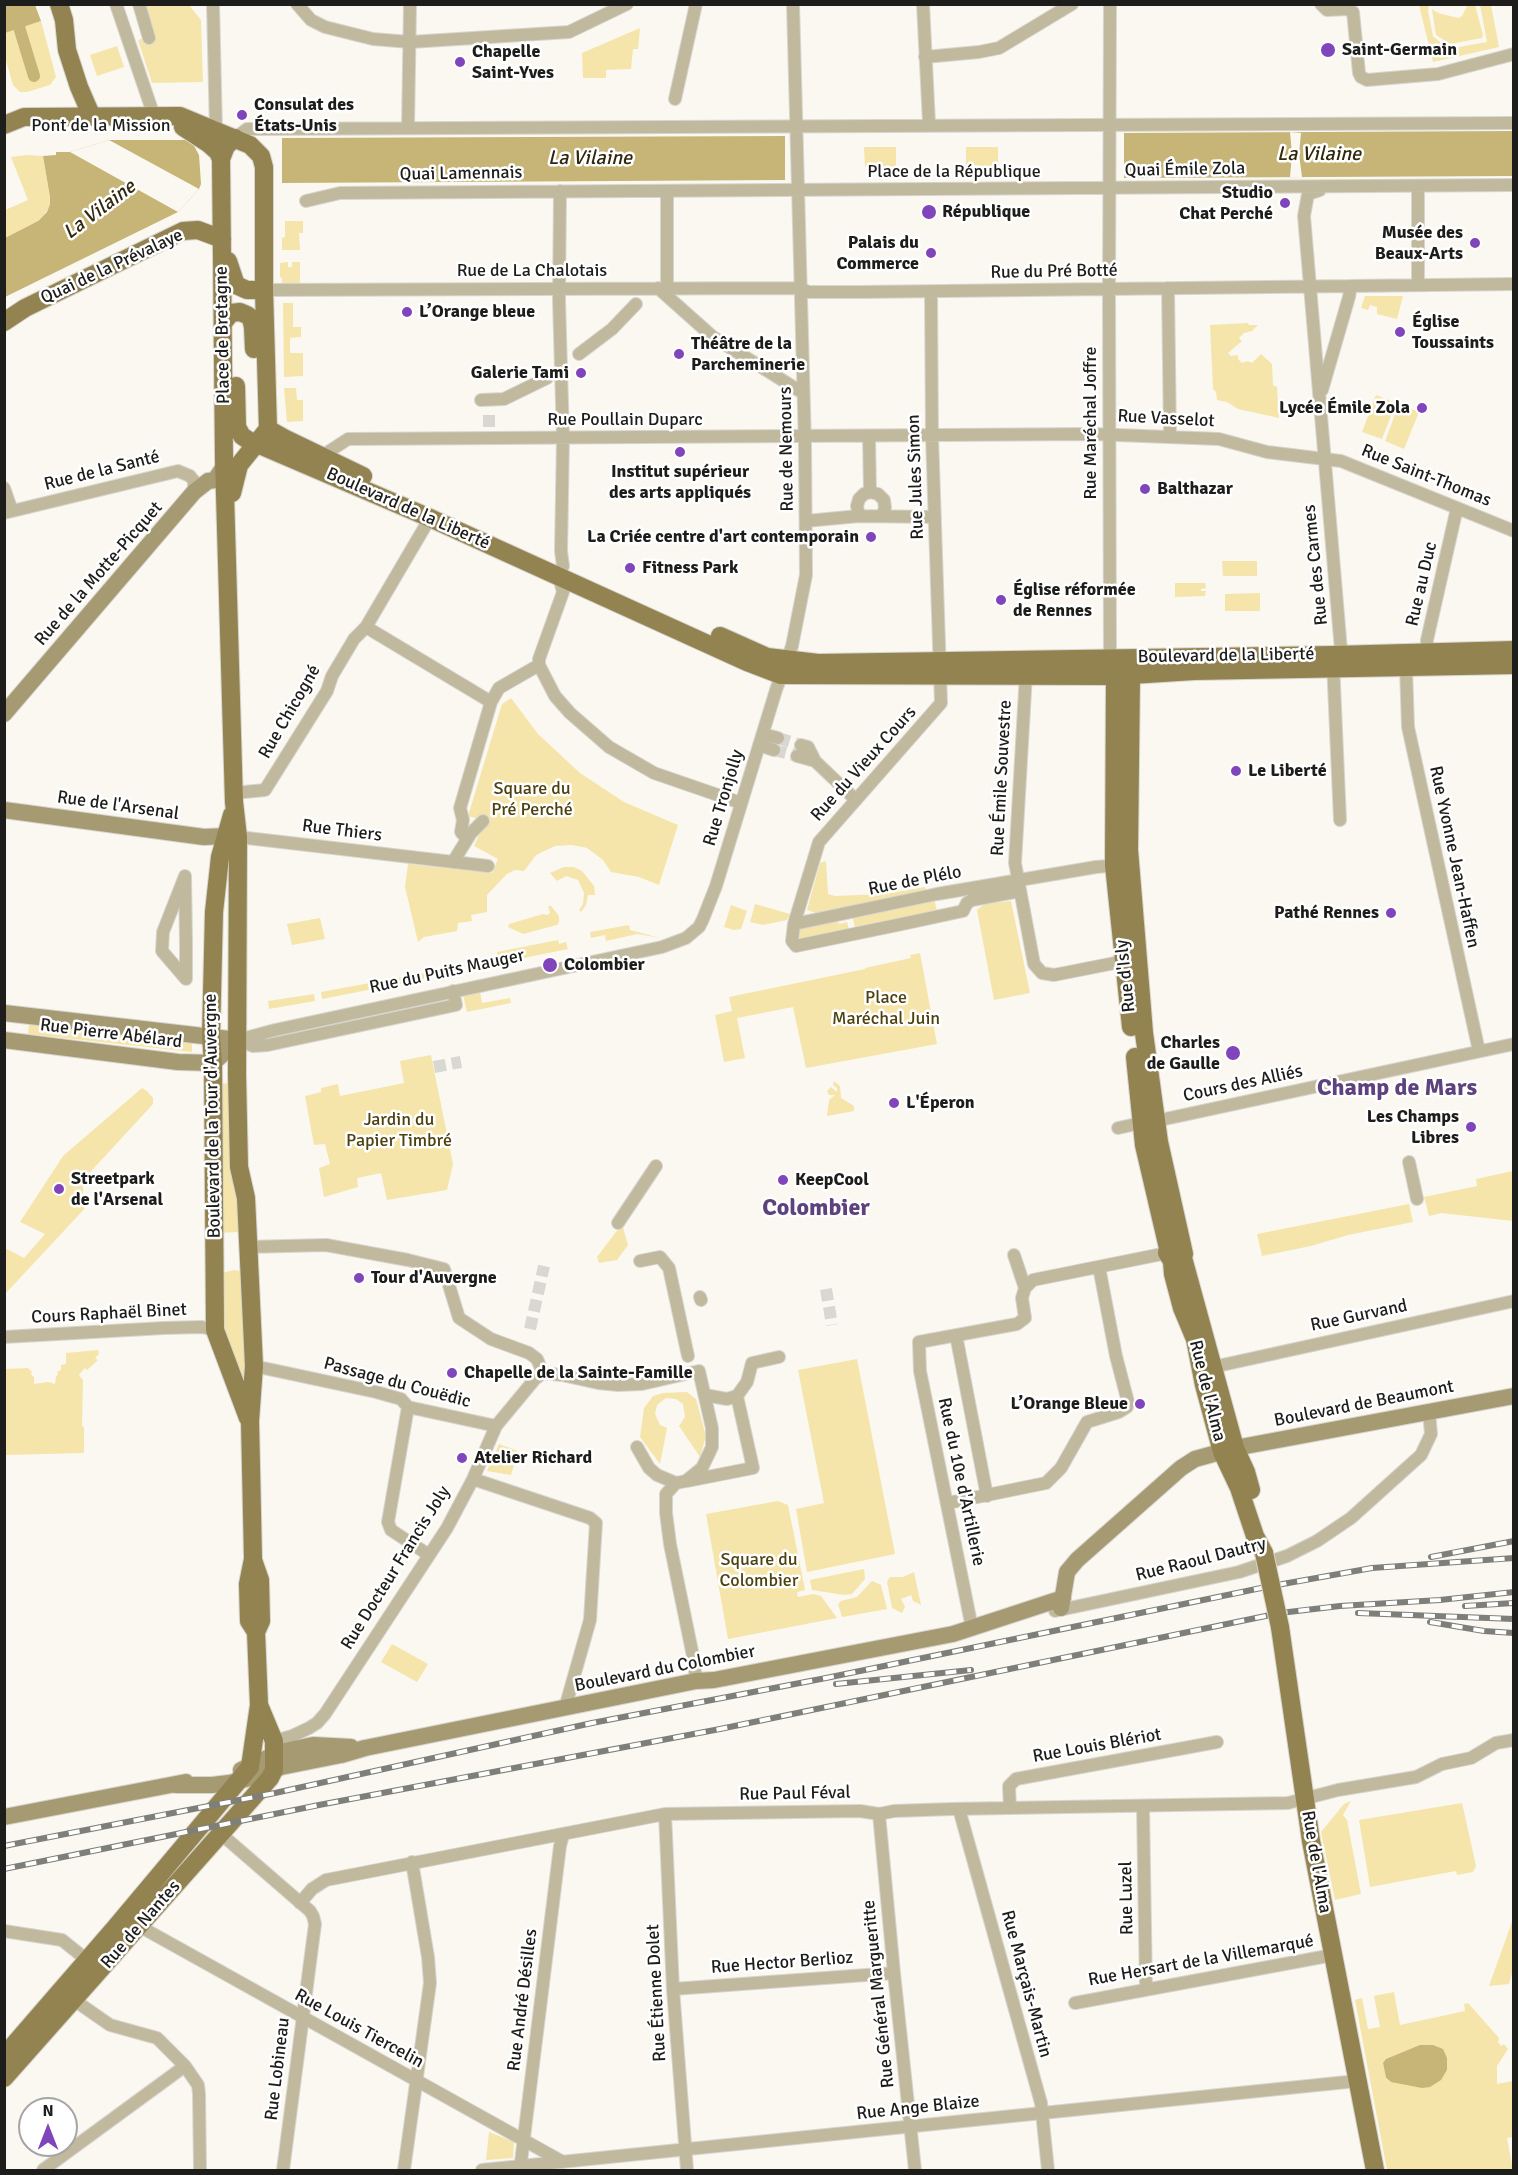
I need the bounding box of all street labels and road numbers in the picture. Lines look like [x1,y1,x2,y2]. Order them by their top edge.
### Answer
street label: Pont de la Mission [31,115,171,137]
street label: Quai Émile Zola [1125,158,1245,182]
street label: Place de la République [867,161,1041,183]
street label: Quai Lamennais [399,162,523,186]
street label: Quai de la Prévalaye [38,225,186,309]
street label: Rue de La Chalotais [457,260,607,282]
street label: Rue du Pré Botté [990,260,1118,284]
street label: Place de Bretagne [211,266,235,404]
street label: Rue Maréchal Joffre [1080,346,1102,500]
street label: Rue de Nemours [775,386,799,512]
street label: Rue Vasselot [1117,406,1215,432]
street label: Rue Poullain Duparc [547,409,703,431]
street label: Rue Jules Simon [903,414,929,540]
street label: Rue Saint-Thomas [1358,440,1494,512]
street label: Rue de la Santé [42,446,162,496]
street label: Boulevard de la Liberté [323,463,493,555]
street label: Rue de la Motte-Picquet [31,498,167,650]
street label: Rue des Carmes [1299,504,1333,626]
street label: Rue au Duc [1402,540,1442,628]
street label: Boulevard de la Liberté [1137,644,1315,668]
street label: Rue Chicogné [254,661,326,763]
street label: Rue Émile Souvestre [987,699,1017,857]
street label: Rue du Vieux Cours [807,702,921,826]
street label: Rue Tronjolly [699,747,749,849]
street label: Rue Yvonne Jean-Haffen [1424,764,1484,950]
street label: Rue de l'Arsenal [56,787,180,825]
street label: Rue Thiers [301,815,383,847]
street label: Rue de Plélo [867,861,963,901]
street label: Rue d'Isly [1111,939,1141,1013]
street label: Rue du Puits Mauger [368,945,526,999]
street label: Boulevard de la Tour d'Auvergne [200,993,226,1239]
street label: Rue Pierre Abélard [39,1015,183,1053]
street label: Cours des Alliés [1181,1061,1305,1107]
street label: Rue Gurvand [1309,1295,1409,1337]
street label: Cours Raphaël Binet [31,1299,187,1329]
street label: Rue de l'Alma [1184,1338,1230,1444]
street label: Passage du Couëdic [321,1353,473,1413]
street label: Boulevard de Beaumont [1272,1376,1456,1432]
street label: Rue du 10e d'Artillerie [933,1396,989,1568]
street label: Rue Docteur Francis Joly [337,1482,455,1654]
street label: Rue Raoul Dautry [1134,1533,1268,1587]
street label: Boulevard du Colombier [573,1641,757,1697]
street label: Rue Louis Blériot [1031,1724,1163,1768]
street label: Rue Paul Féval [739,1782,851,1806]
street label: Rue de l'Alma [1296,1809,1336,1915]
street label: Rue Luzel [1116,1861,1138,1935]
street label: Rue de Nantes [97,1876,185,1974]
street label: Rue Général Margueritte [858,1899,900,2089]
street label: Rue Marçais-Martin [996,1908,1056,2060]
street label: Rue Étienne Dolet [643,1924,671,2062]
street label: Rue André Désilles [504,1928,542,2072]
street label: Rue Hersart de la Villemarqué [1086,1930,1316,1992]
street label: Rue Hector Berlioz [710,1947,854,1979]
street label: Rue Louis Tiercelin [291,1985,427,2073]
street label: Rue Lobineau [261,2016,295,2122]
street label: Rue Ange Blaize [855,2091,981,2125]

